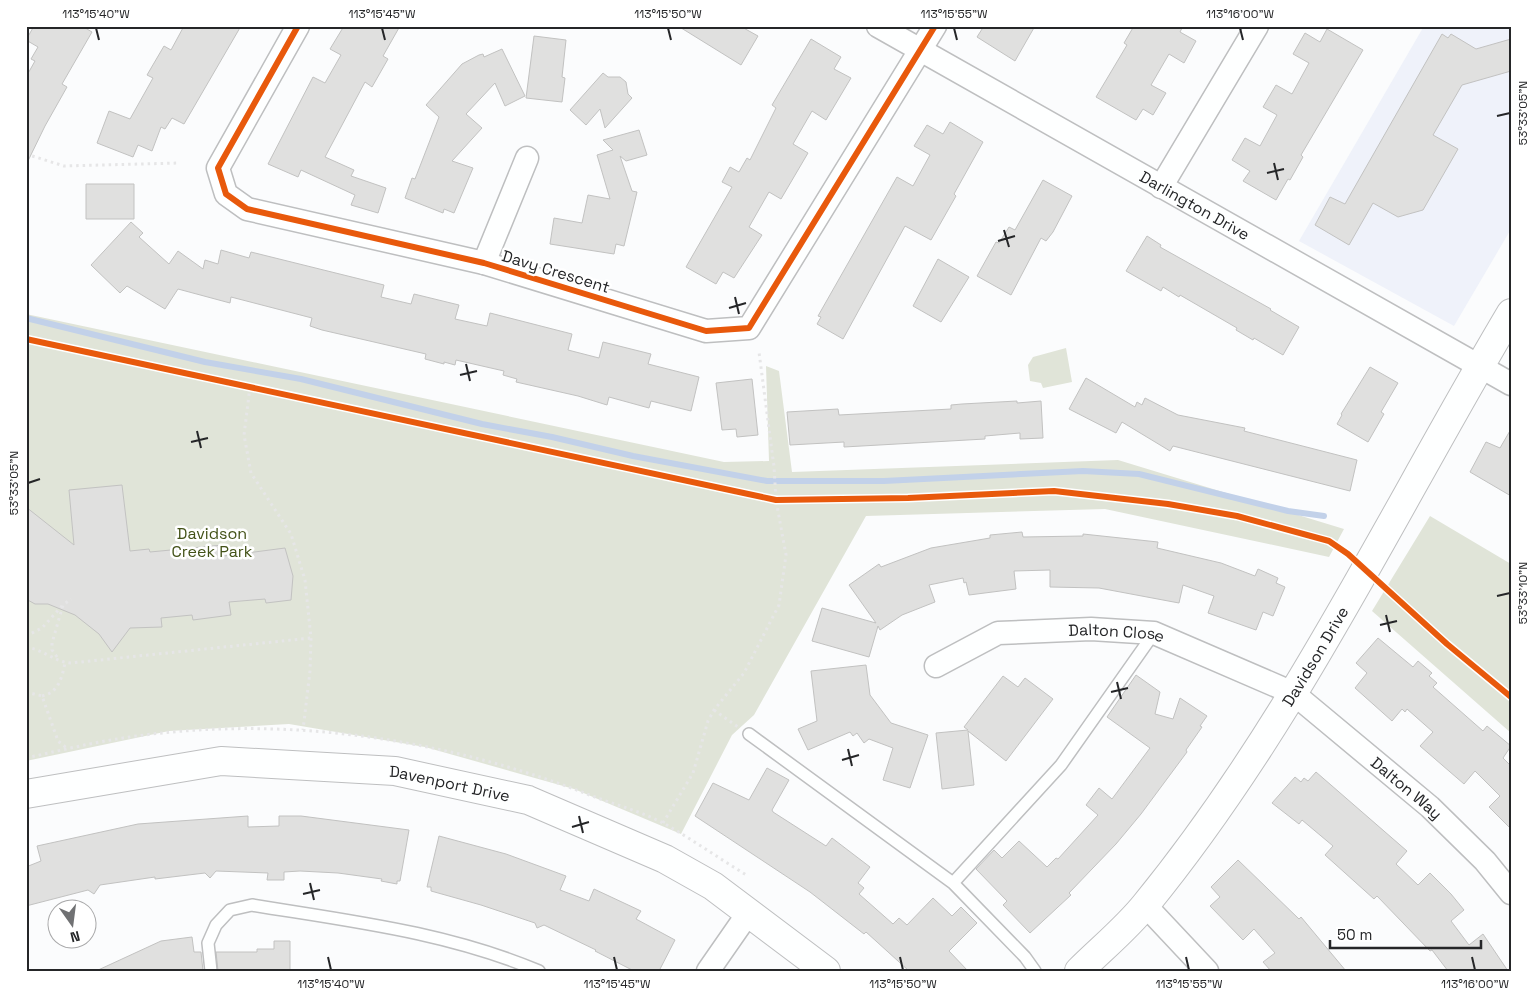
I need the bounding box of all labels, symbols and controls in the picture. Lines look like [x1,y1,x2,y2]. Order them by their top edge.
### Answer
text: 113°15'40"W [62,6,130,22]
text: 113°15'45"W [349,6,416,22]
text: 113°15'50"W [634,6,702,22]
text: 113°15'55"W [920,6,988,22]
text: 113°16'00"W [1206,6,1275,22]
text: 53°33'05"N [1515,81,1531,145]
street label: Darlington Drive [1136,166,1253,245]
street label: Davy Crescent [499,245,612,298]
text: 53°33'05"N [6,451,22,515]
park label: Davidson Creek Park [172,523,253,562]
text: 53°33'10"N [1515,562,1531,624]
street label: Davidson Drive [1277,603,1353,710]
street label: Dalton Close [1068,619,1168,647]
street label: Dalton Way [1366,752,1447,824]
street label: Davenport Drive [389,761,512,807]
north arrow [48,900,98,950]
scale bar [1330,917,1481,949]
text: 50 m [1337,925,1372,944]
text: N [68,927,82,946]
text: 113°15'40"W [297,976,365,992]
text: 113°15'45"W [584,976,651,992]
text: 113°15'50"W [869,976,937,992]
text: 113°15'55"W [1155,976,1223,992]
text: 113°16'00"W [1441,976,1510,992]

